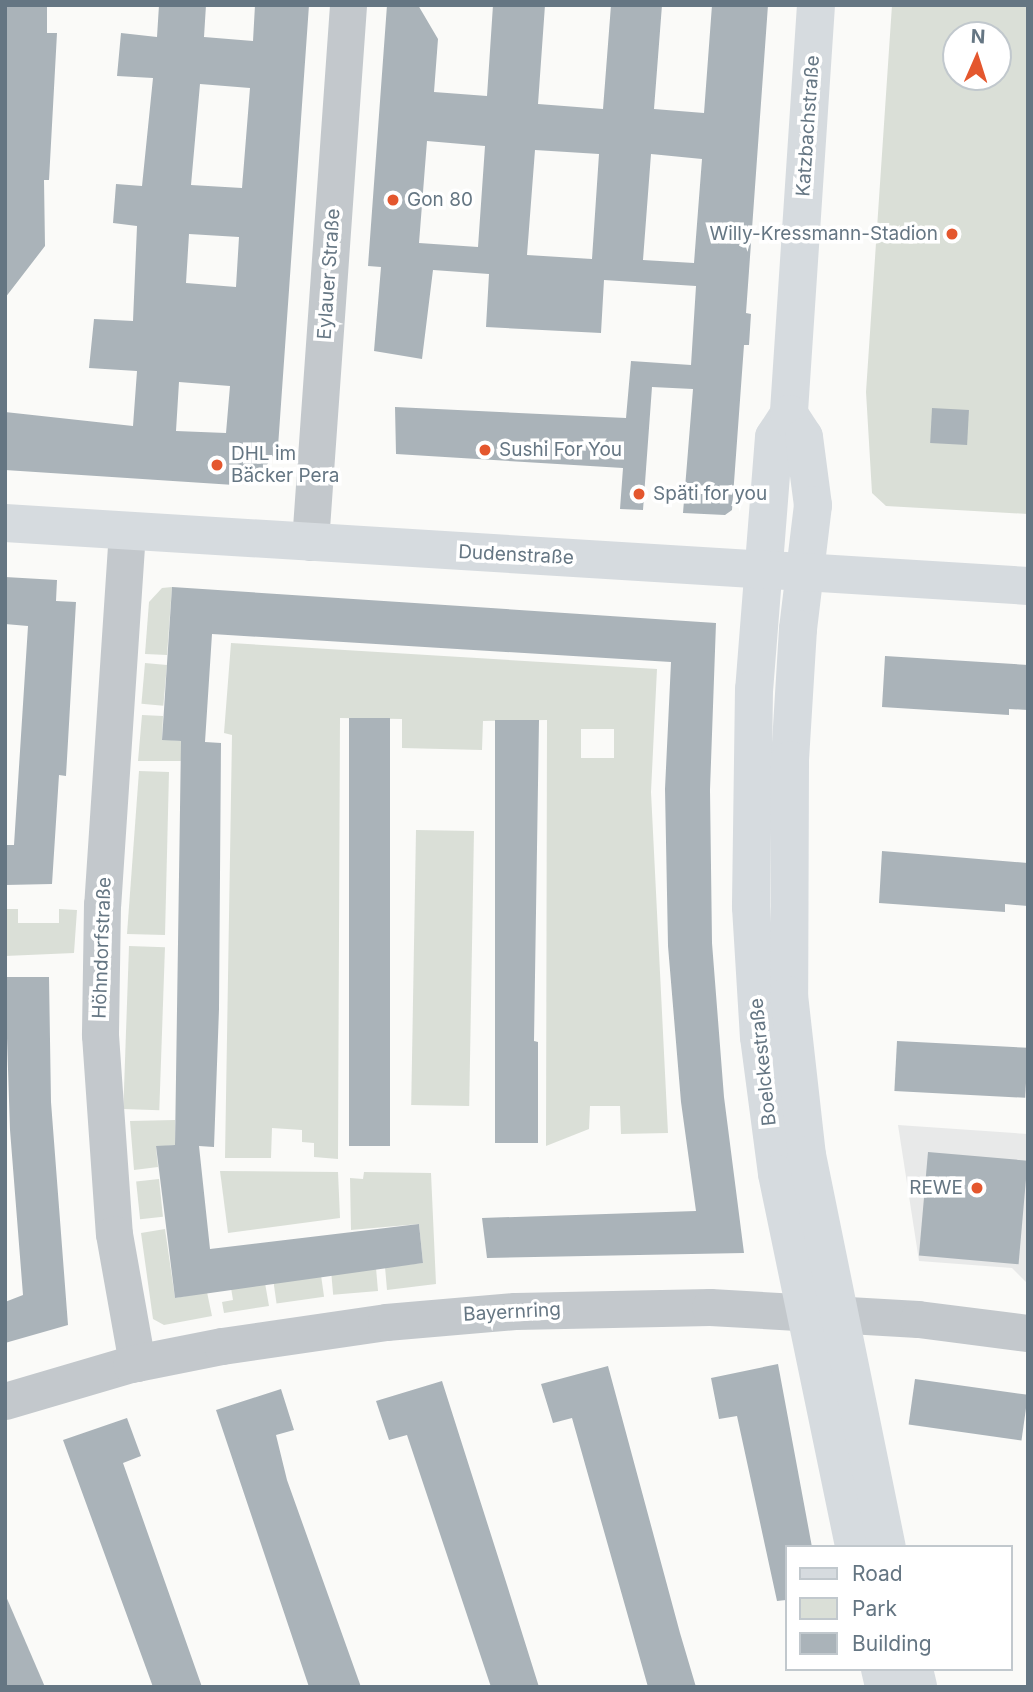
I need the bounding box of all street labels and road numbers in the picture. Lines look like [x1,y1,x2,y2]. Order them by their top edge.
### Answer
street label: Katzbachstraße [792,55,824,197]
street label: Eylauer Straße [313,208,345,340]
street label: Dudenstraße [458,541,574,569]
street label: Höhndorfstraße [88,877,116,1019]
street label: Boelckestraße [745,997,781,1127]
street label: Bayernring [463,1298,561,1326]

